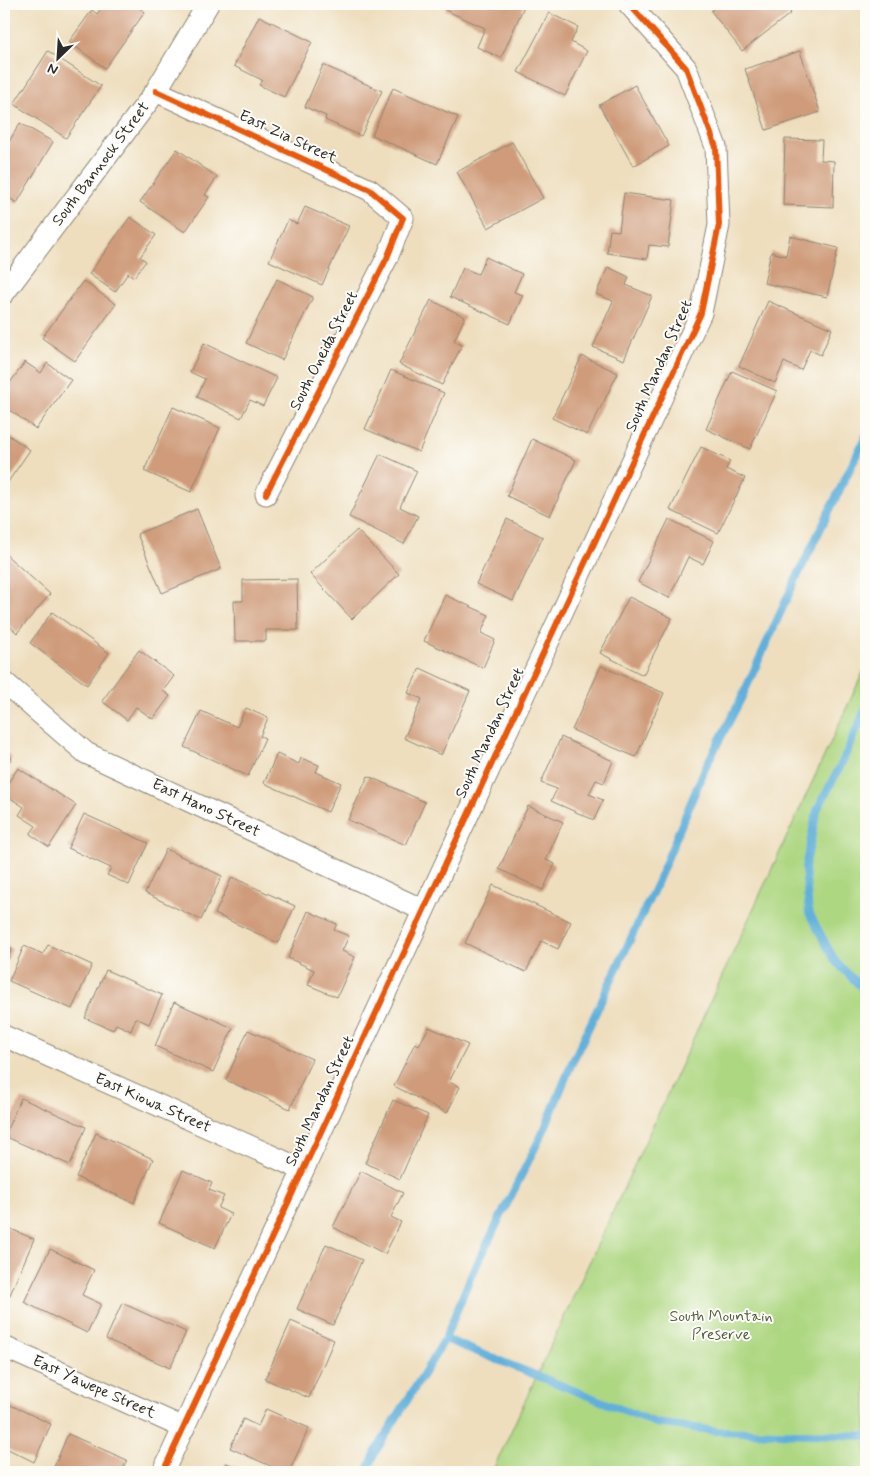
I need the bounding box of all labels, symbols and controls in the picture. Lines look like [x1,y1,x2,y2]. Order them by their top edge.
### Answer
north arrow [32,32,82,82]
text: N [45,59,61,79]
street label: South Bannock Street [47,97,155,230]
street label: East Zia Street [235,105,341,169]
street label: South Oneida Street [285,288,363,414]
street label: South Mandan Street [620,297,698,435]
street label: South Mandan Street [450,664,530,802]
street label: East Hano Street [148,774,264,842]
street label: South Mandan Street [280,1032,360,1170]
street label: East Kiowa Street [92,1068,215,1138]
park label: South Mountain Preserve [669,1306,773,1345]
street label: East Yawepe Street [29,1350,159,1424]

